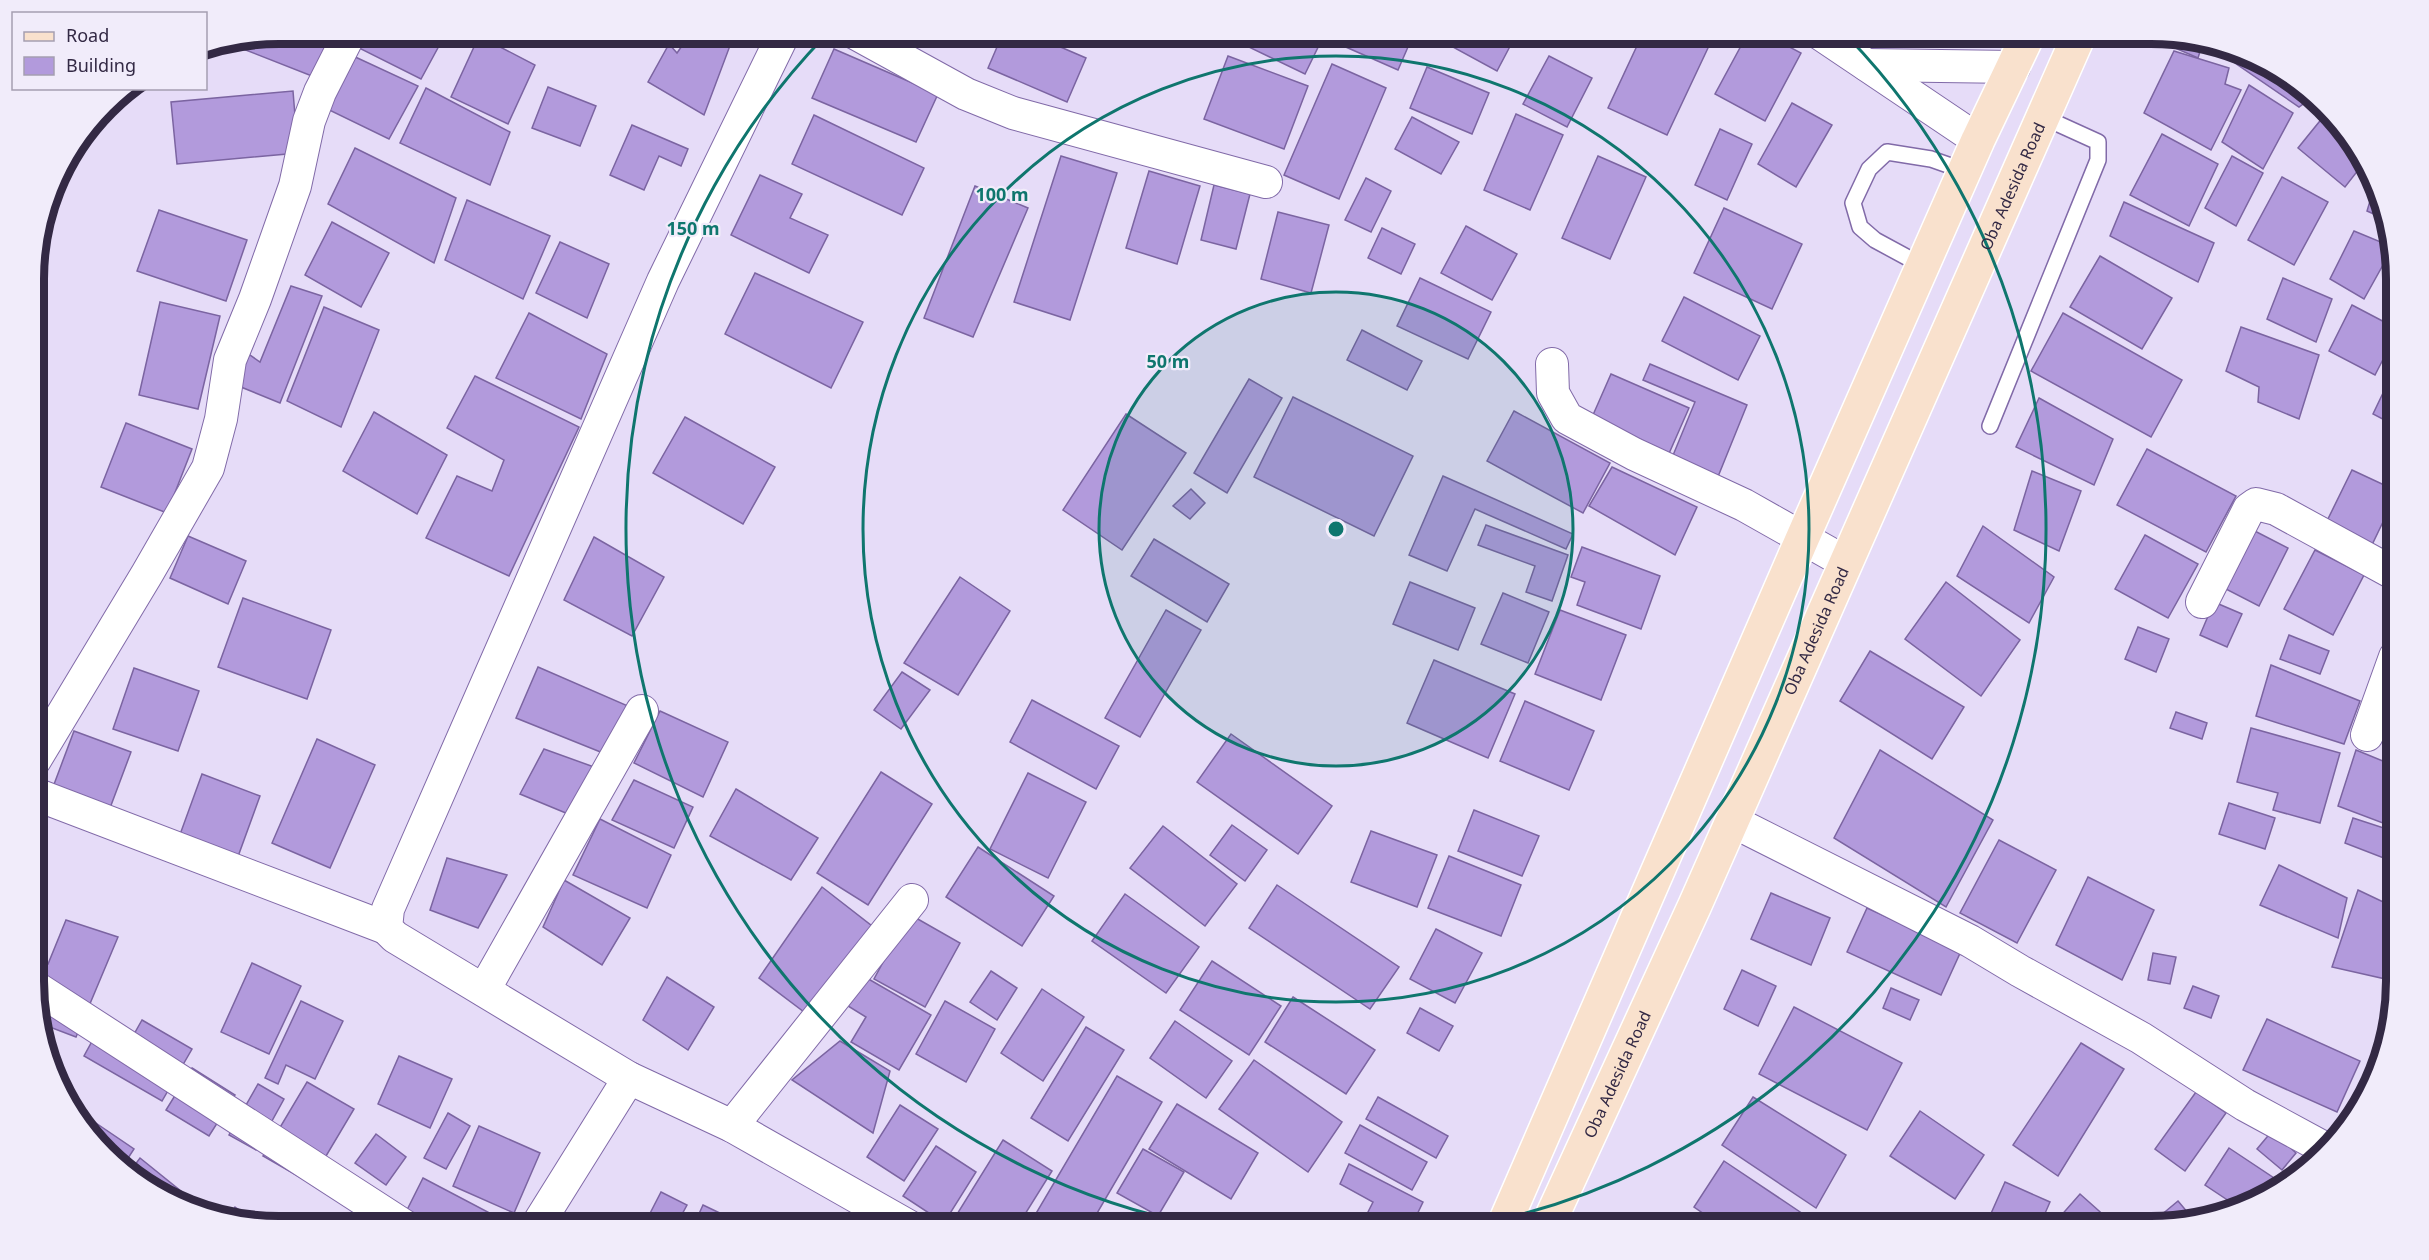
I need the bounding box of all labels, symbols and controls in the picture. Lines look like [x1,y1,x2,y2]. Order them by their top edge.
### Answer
legend [12,12,207,90]
text: Road [66,23,109,47]
text: Building [66,53,136,77]
street label: Oba Adesida Road [1974,119,2050,254]
text: 100 m [975,182,1029,206]
text: 150 m [666,216,720,240]
text: 50 m [1147,349,1189,373]
centre of rings [1326,519,1346,539]
street label: Oba Adesida Road [1778,563,1854,698]
street label: Oba Adesida Road [1578,1007,1656,1142]

